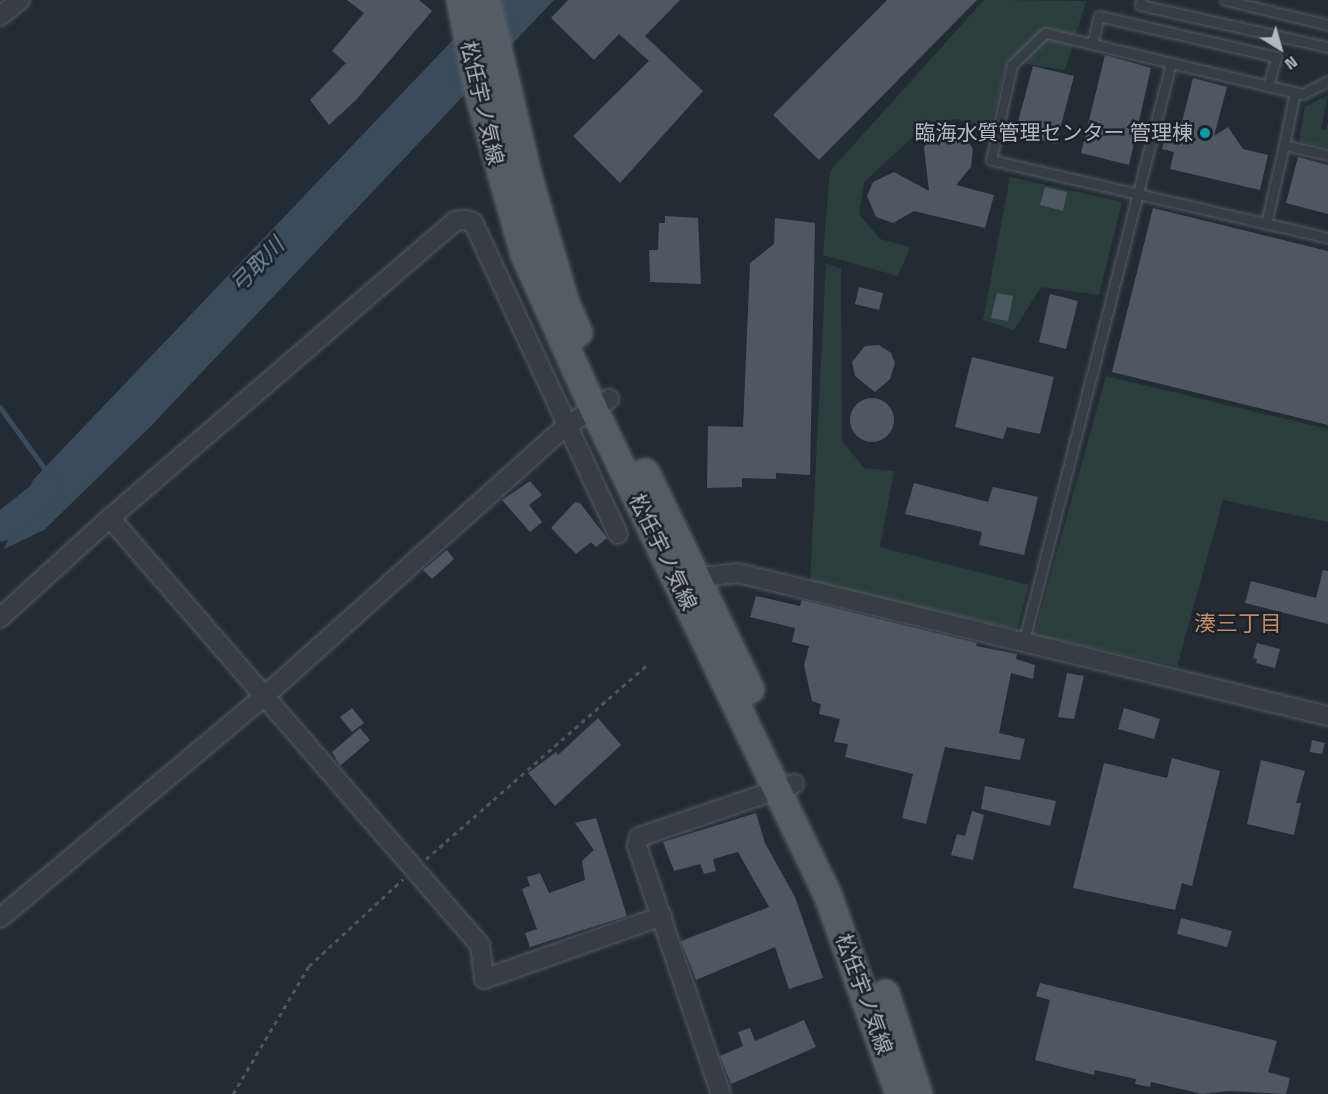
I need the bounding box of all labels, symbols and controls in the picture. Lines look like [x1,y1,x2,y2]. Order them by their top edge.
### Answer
north arrow [1250,18,1310,78]
street label: 松任宇ノ気線 [456,39,508,167]
text: N [1281,51,1302,74]
place label: 臨海水質管理センター 管理棟 [915,120,1193,146]
marker: 臨海水質管理センター 管理棟 [1198,126,1212,140]
water label: 弓取川 [225,232,289,298]
street label: 松任宇ノ気線 [624,490,702,614]
district label: 湊三丁目 [1194,611,1282,637]
street label: 松任宇ノ気線 [831,930,897,1058]

